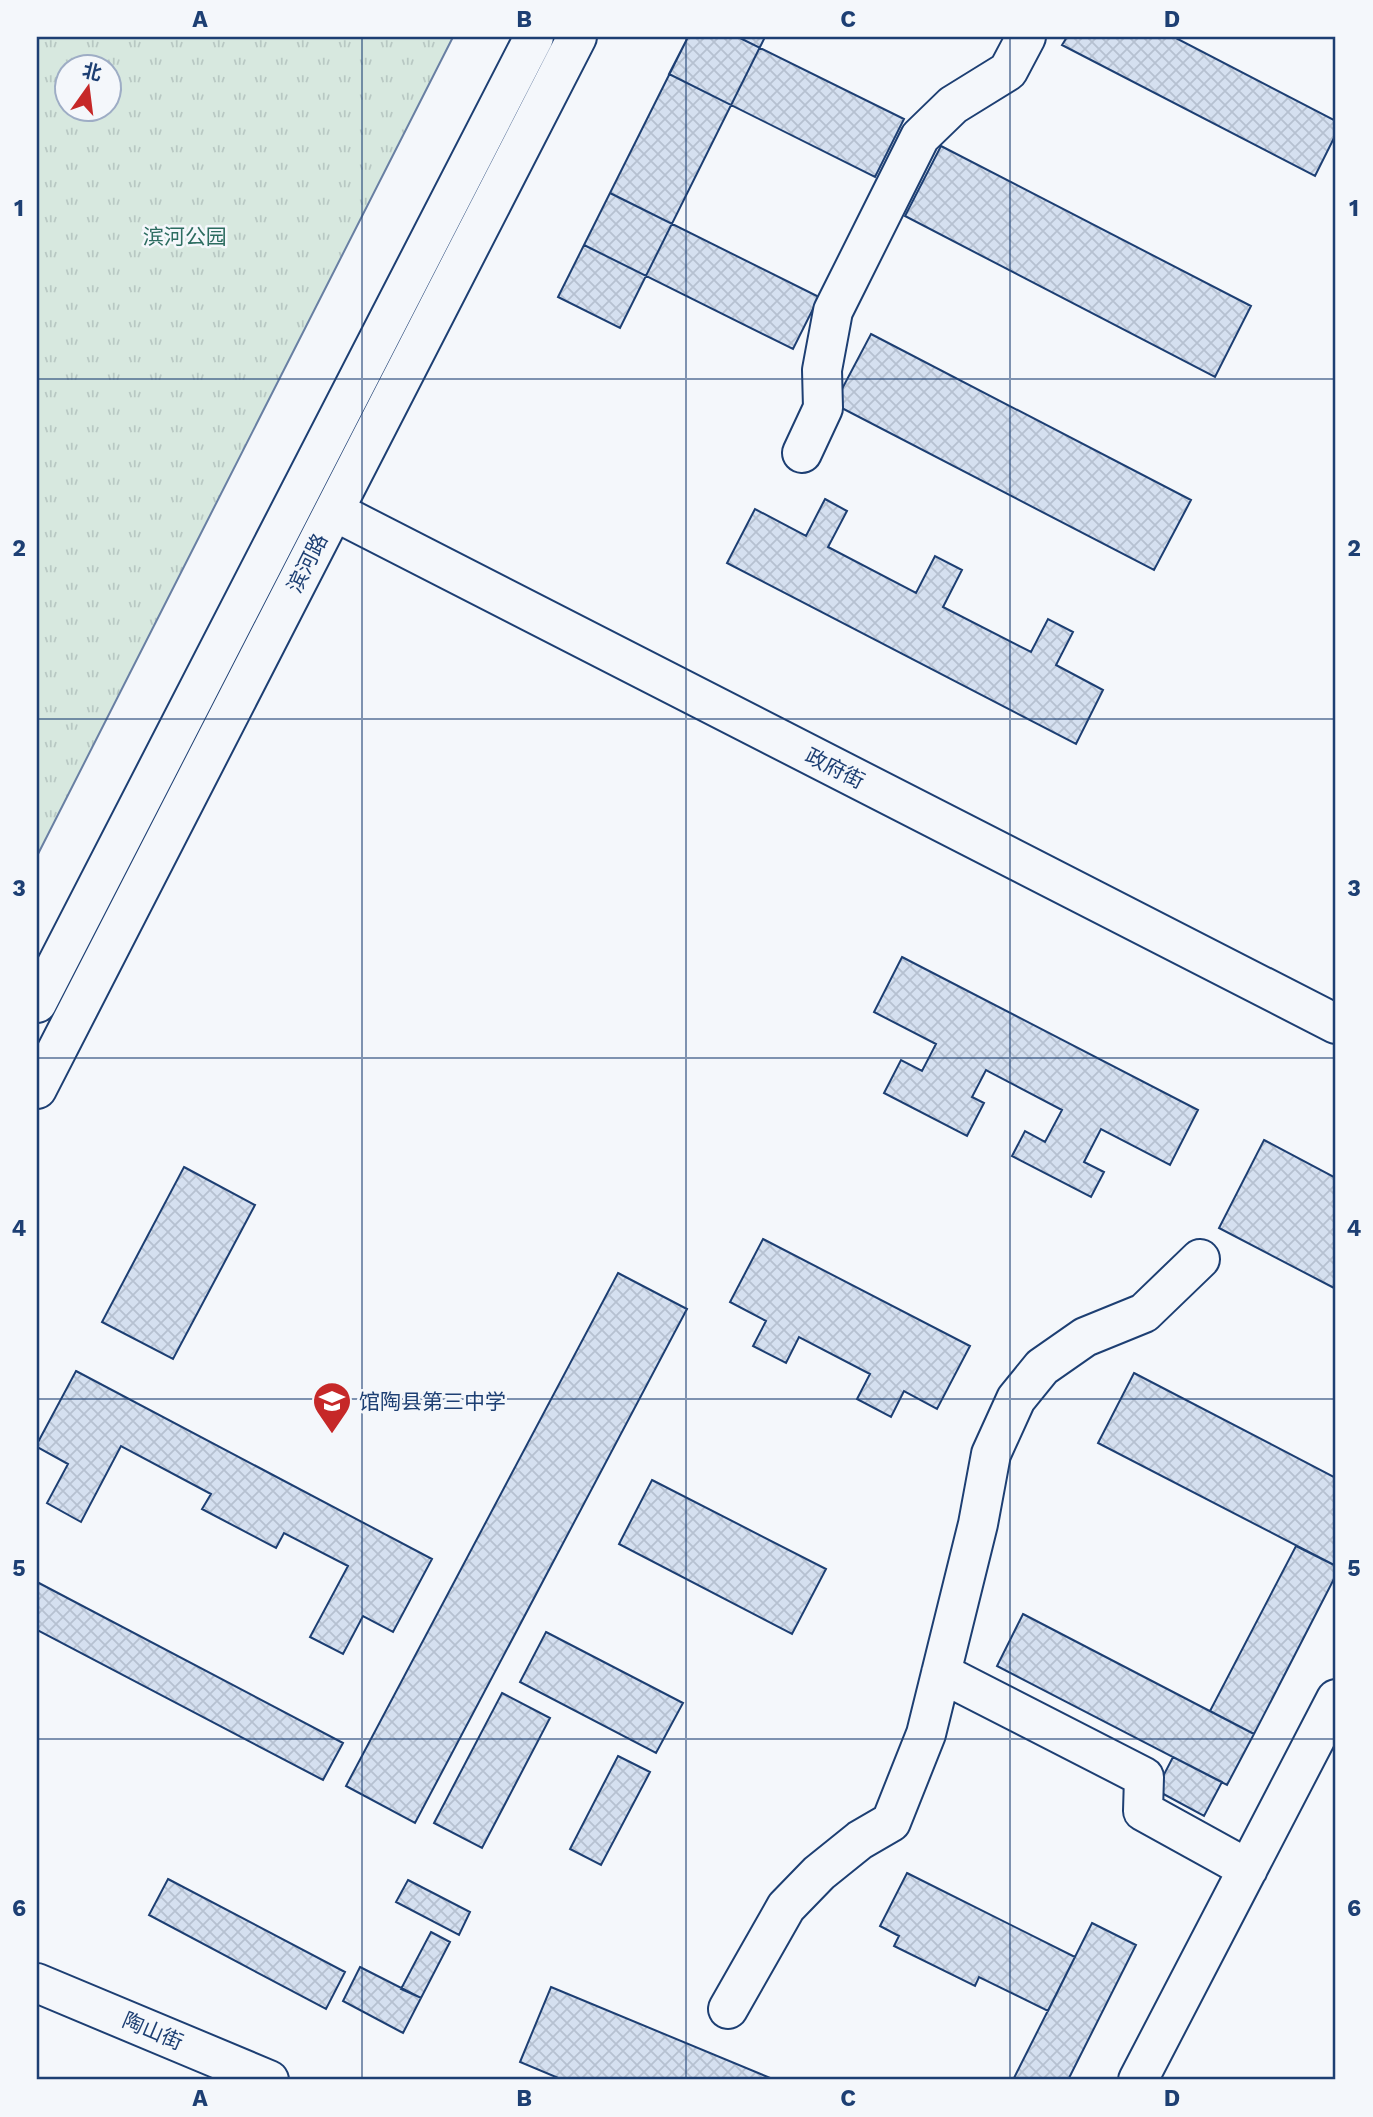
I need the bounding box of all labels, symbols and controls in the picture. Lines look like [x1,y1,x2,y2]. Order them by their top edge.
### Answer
text: A [192,6,208,33]
text: B [516,6,532,33]
text: C [840,6,856,33]
text: D [1164,6,1180,33]
north arrow [52,52,122,122]
text: 北 [80,59,104,85]
text: 1 [14,195,24,222]
text: 1 [1349,195,1359,222]
park label: 滨河公园 [143,224,227,249]
street label: 滨河路 [282,529,332,597]
text: 2 [12,535,26,562]
text: 2 [1347,535,1361,562]
street label: 政府街 [801,743,869,793]
text: 3 [12,875,26,902]
text: 3 [1347,875,1361,902]
text: 4 [12,1215,27,1242]
text: 4 [1347,1215,1362,1242]
school or university icon: 馆陶县第三中学 [311,1380,353,1435]
place label: 馆陶县第三中学 [359,1389,506,1414]
text: 5 [12,1555,26,1582]
text: 5 [1347,1555,1361,1582]
text: 6 [12,1895,26,1922]
text: 6 [1347,1895,1361,1922]
street label: 陶山街 [119,2007,187,2055]
text: A [192,2085,208,2112]
text: B [516,2085,532,2112]
text: C [840,2085,856,2112]
text: D [1164,2085,1180,2112]

